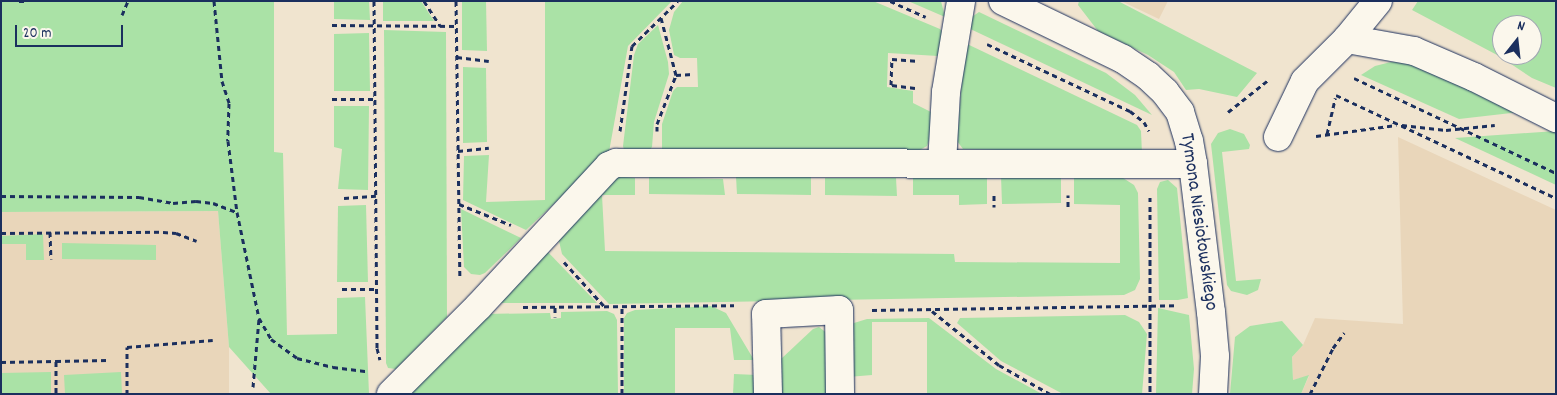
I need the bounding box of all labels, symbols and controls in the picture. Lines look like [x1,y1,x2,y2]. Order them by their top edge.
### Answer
scale bar [18,15,125,47]
north arrow [1492,15,1542,65]
text: N [1515,16,1527,37]
text: 20 m [23,23,51,45]
street label: Tymona Niesiołowskiego [1174,132,1222,312]

